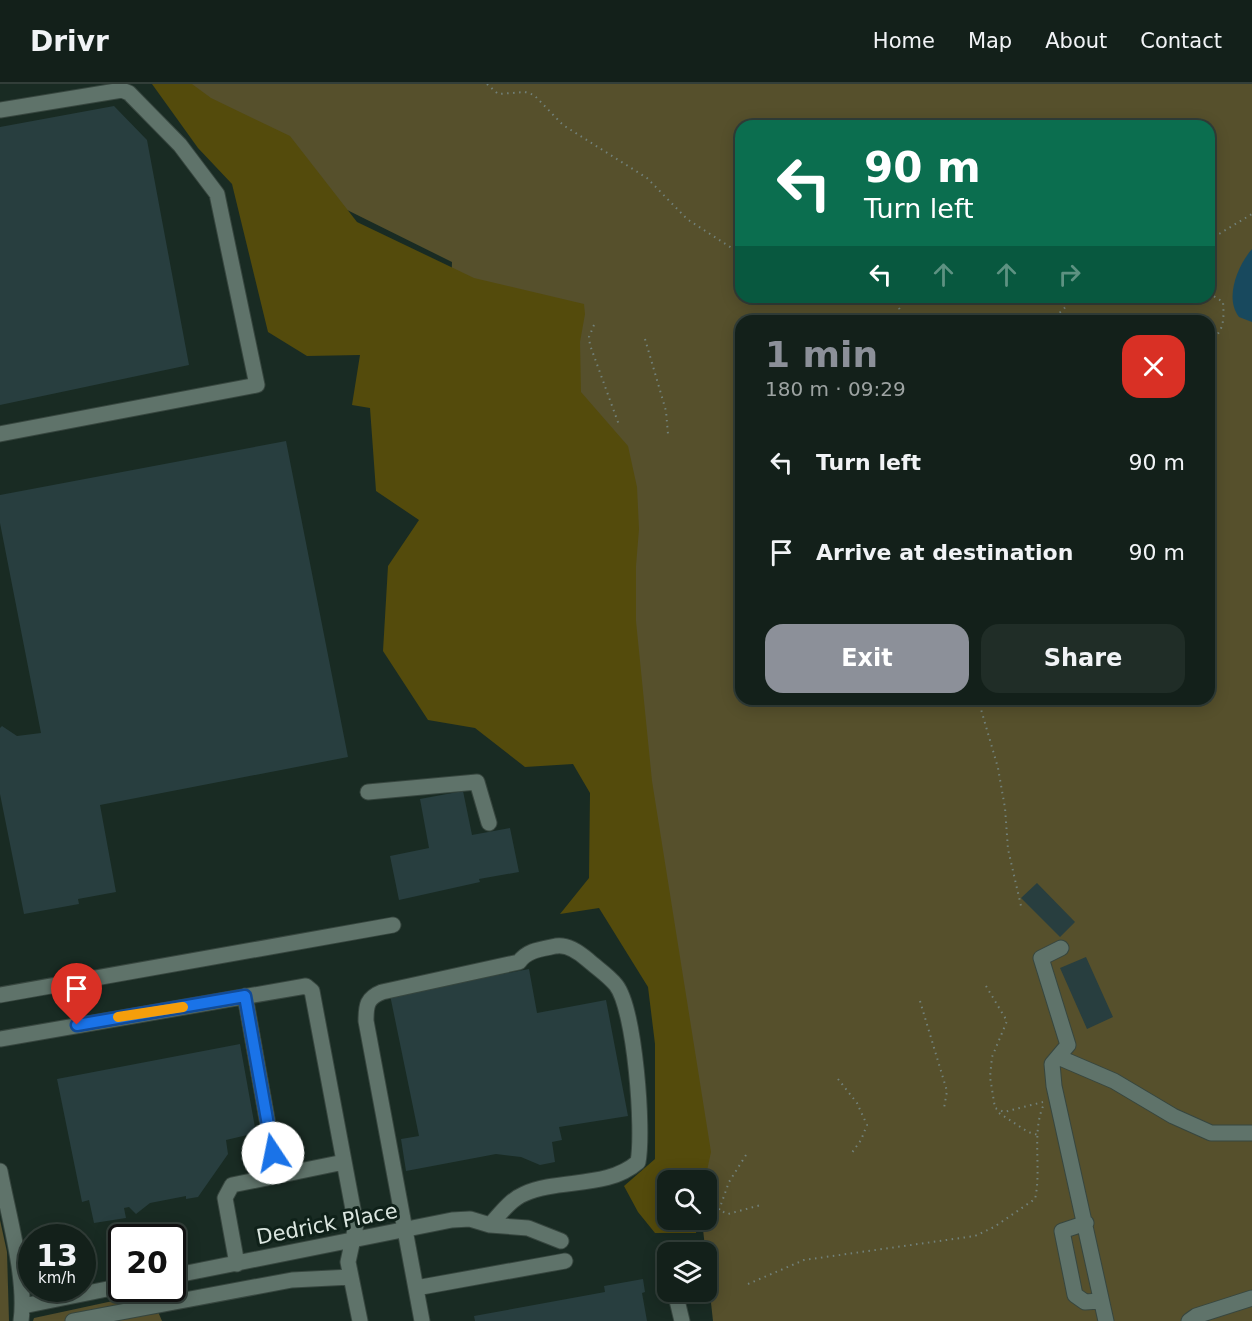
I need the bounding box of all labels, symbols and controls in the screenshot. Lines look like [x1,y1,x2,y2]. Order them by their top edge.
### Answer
text: Drivr [30,25,109,58]
text: Home [873,29,935,53]
text: Map [968,29,1012,53]
text: About [1045,29,1107,53]
text: Contact [1140,29,1222,53]
text: 90 m [864,143,981,192]
icon: left [765,144,843,222]
text: Turn left [864,193,974,224]
icon: left [864,258,897,291]
icon: ahead [927,258,960,291]
icon: ahead [990,258,1023,291]
icon: right [1053,258,1086,291]
text: 1 min [765,334,878,375]
button: close [1122,335,1185,398]
text: 180 m · 09:29 [765,377,906,401]
icon: left [765,446,798,479]
text: Turn left [816,450,921,475]
text: 90 m [1129,450,1185,475]
icon: arrive [765,536,798,569]
text: Arrive at destination [816,540,1073,565]
text: 90 m [1129,540,1185,565]
button: Exit [765,624,969,693]
button: Share [981,624,1185,693]
pin [51,963,102,1025]
icon: arrive [60,972,93,1005]
position arrow [241,1121,305,1185]
map controls [657,1170,717,1302]
button: search [657,1170,717,1230]
street label: Dedrick Place [254,1199,400,1249]
speed limit sign: 20 [108,1224,186,1302]
text: 13 [36,1238,78,1273]
button: layers [657,1242,717,1302]
text: km/h [38,1269,76,1287]

